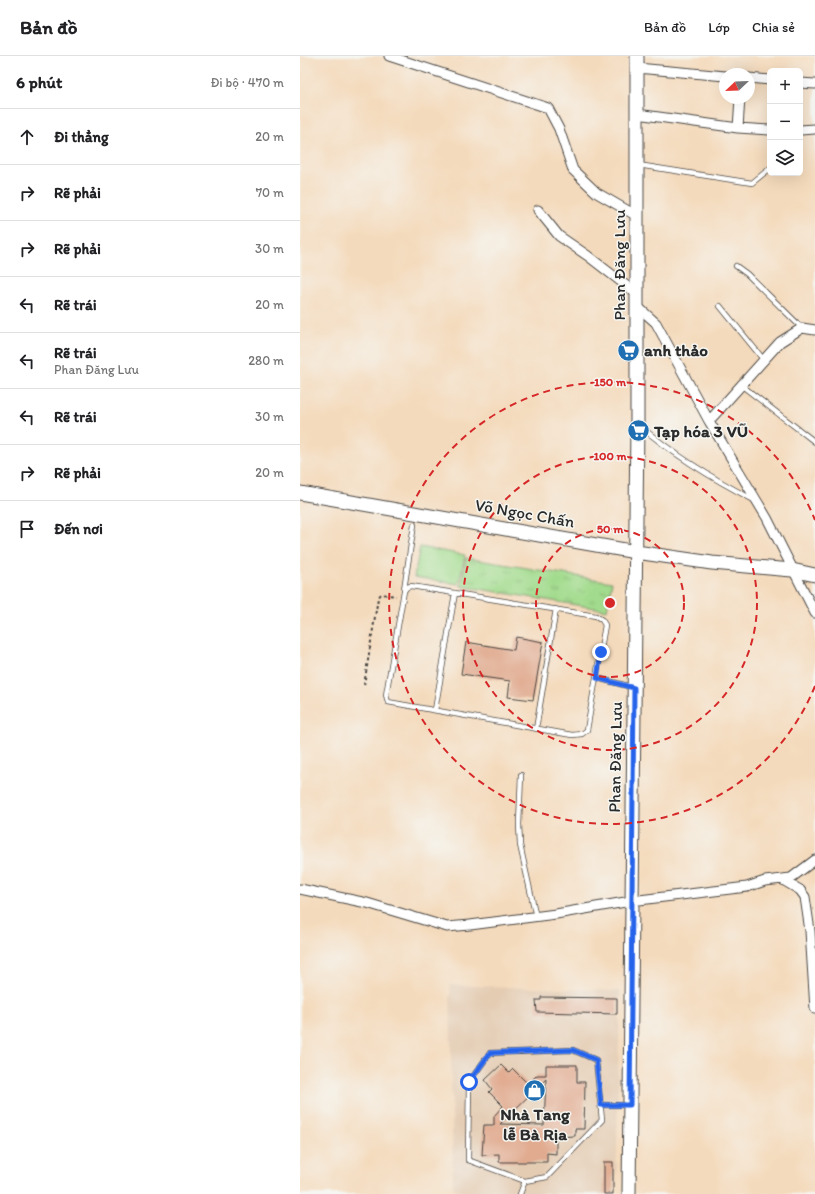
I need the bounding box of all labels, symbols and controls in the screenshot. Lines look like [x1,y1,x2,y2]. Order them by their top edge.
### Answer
text: Bản đồ [20,16,77,39]
text: Bản đồ [644,19,686,36]
text: Lớp [708,19,730,36]
text: Chia sẻ [752,19,795,36]
north arrow [719,68,755,104]
map controls [767,68,803,176]
button: + [767,68,803,104]
text: 6 phút [16,72,62,92]
text: Đi bộ · 470 m [210,75,284,90]
button: − [767,104,803,140]
icon: ahead [16,126,38,148]
text: Đi thẳng [54,128,109,146]
text: 20 m [255,129,284,144]
button: layers [767,140,803,176]
icon: right [16,182,38,204]
text: Rẽ phải [54,184,101,202]
text: 70 m [256,185,284,200]
street label: Phan Đăng Lưu [609,209,629,321]
icon: right [16,238,38,260]
text: Rẽ phải [54,240,101,258]
text: 30 m [255,241,284,256]
icon: left [16,294,38,316]
text: Rẽ trái [54,296,97,314]
text: 20 m [255,297,284,312]
supermarket icon: anh thảo [616,337,642,363]
place label: anh thảo [644,340,708,360]
text: Rẽ trái [54,344,97,362]
icon: left [16,350,38,372]
text: 280 m [248,353,284,368]
text: Phan Đăng Lưu [54,362,139,377]
text: 150 m [594,375,627,389]
icon: left [16,406,38,428]
text: Rẽ trái [54,408,97,426]
text: 30 m [255,409,284,424]
supermarket icon: Tạp hóa 3 VŨ [626,418,652,444]
place label: Tạp hóa 3 VŨ [653,421,748,442]
text: 100 m [593,449,627,463]
icon: right [16,462,38,484]
text: Rẽ phải [54,464,101,482]
text: 20 m [255,465,284,480]
street label: Võ Ngọc Chấn [474,494,577,532]
icon: arrive [16,518,38,540]
text: Đến nơi [54,520,103,538]
text: 50 m [597,522,624,536]
centre of rings [603,596,617,610]
route end [592,643,610,661]
street label: Phan Đăng Lưu [604,701,626,813]
route start [460,1073,478,1091]
shop icon: Nhà Tang lễ Bà Rịa [522,1077,548,1103]
place label: Nhà Tang lễ Bà Rịa [500,1104,570,1144]

